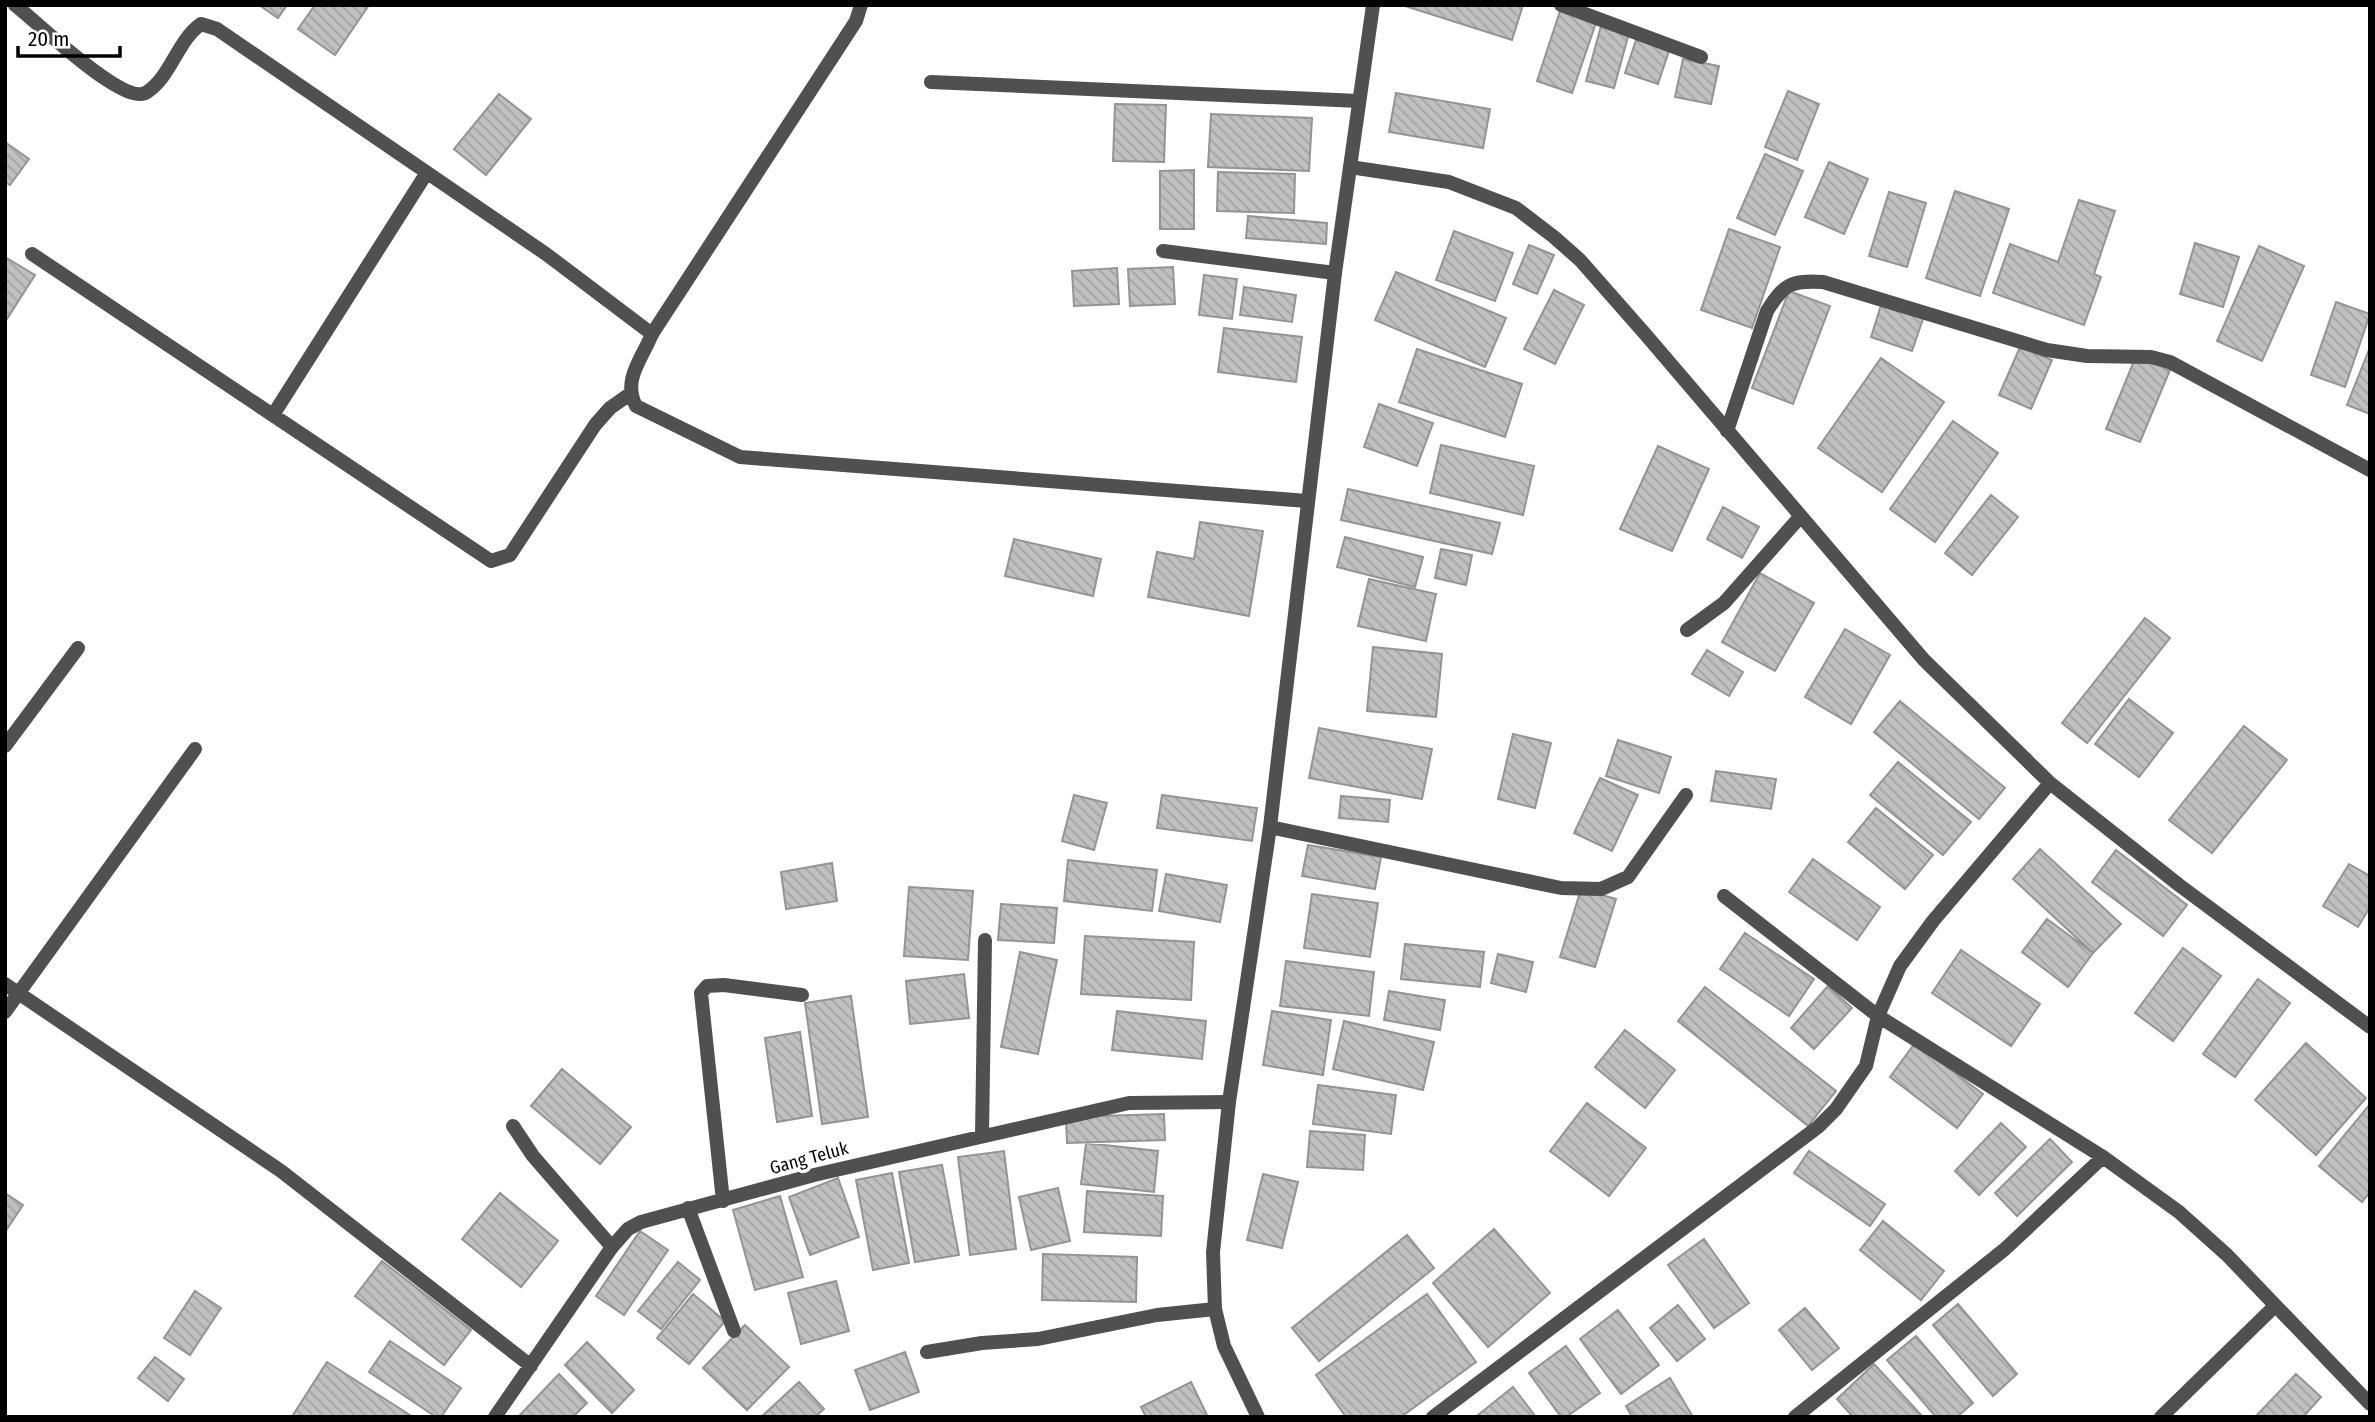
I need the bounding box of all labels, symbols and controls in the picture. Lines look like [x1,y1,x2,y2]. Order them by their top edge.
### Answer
scale bar [18,14,119,58]
text: 20 m [28,26,69,52]
street label: Gang Teluk [767,1137,851,1179]

